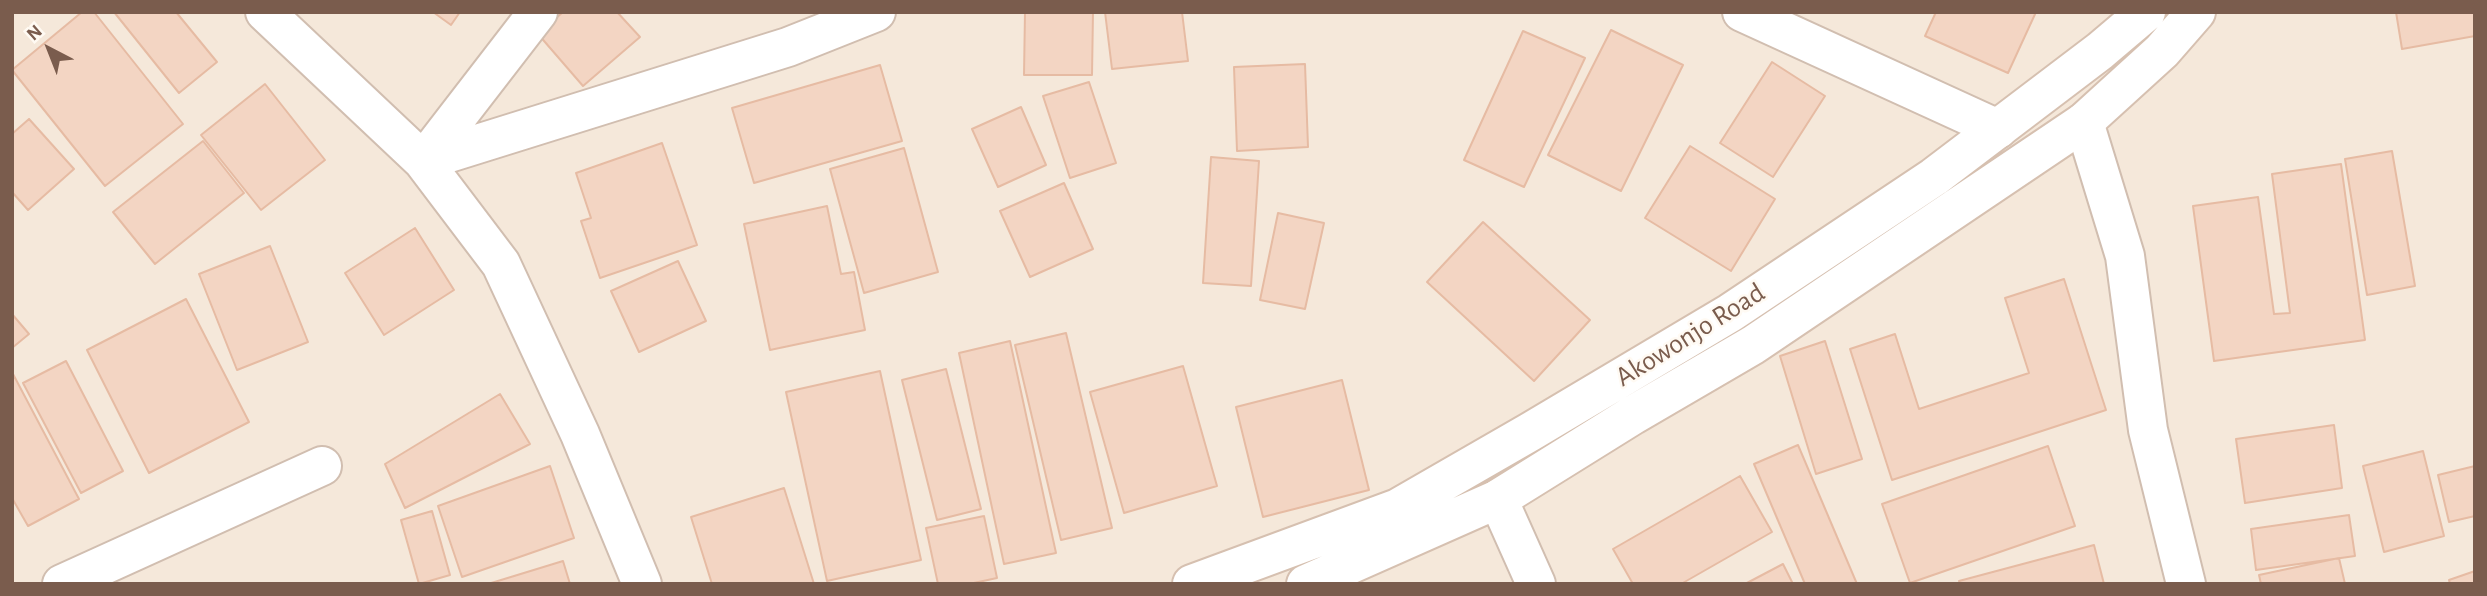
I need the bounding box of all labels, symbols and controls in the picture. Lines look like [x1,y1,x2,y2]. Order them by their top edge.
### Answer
north arrow [14,14,84,84]
text: N [23,22,46,45]
street label: Akowonjo Road [1609,276,1771,394]

